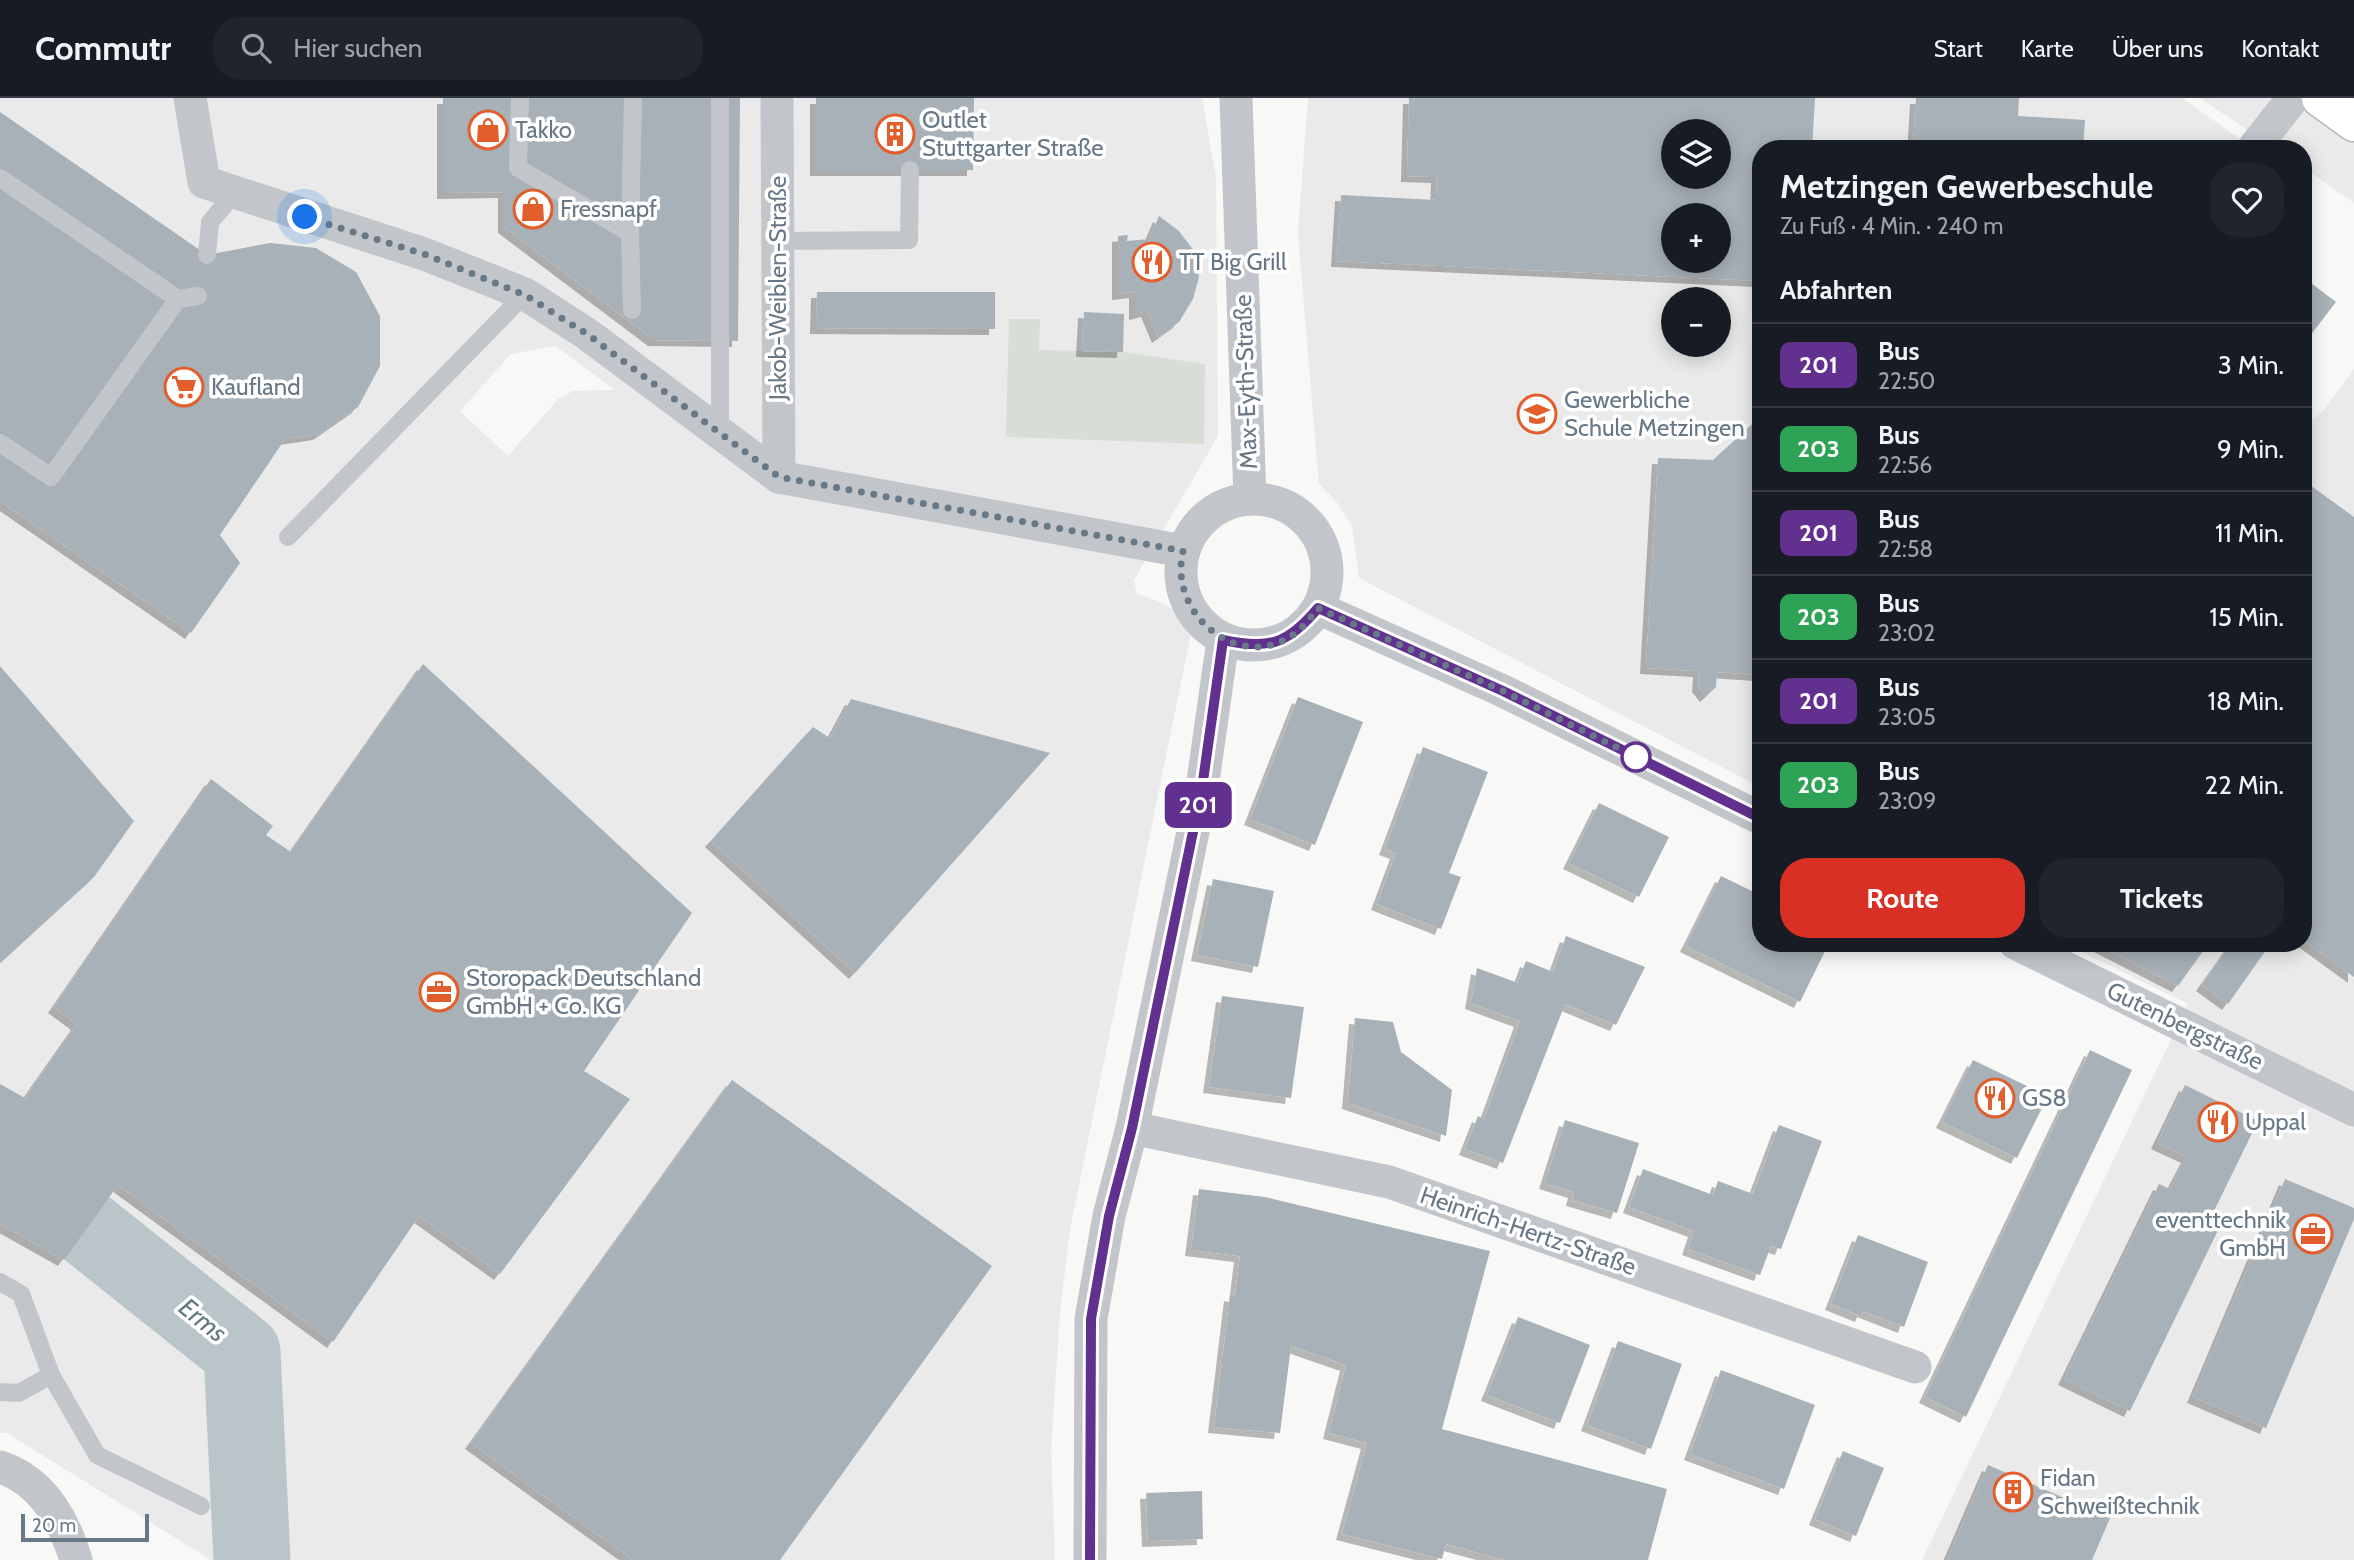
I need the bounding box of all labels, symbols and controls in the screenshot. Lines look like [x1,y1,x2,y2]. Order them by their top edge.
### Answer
search box [213,17,703,80]
text: Commutr [35,28,171,68]
icon: search [237,29,275,67]
text: Hier suchen [293,32,422,64]
text: Start [1934,34,1983,63]
text: Karte [2021,34,2074,63]
text: Über uns [2112,34,2203,63]
text: Kontakt [2241,34,2319,63]
place label: Outlet Stuttgarter Straße [922,105,1104,162]
shop icon: Takko [467,109,509,151]
building icon: Outlet Stuttgarter Straße [874,113,916,155]
place label: Takko [515,115,572,144]
map controls [1661,119,1731,357]
button: layers [1661,119,1731,189]
button: heart [2210,163,2284,237]
text: Metzingen Gewerbeschule [1780,166,2153,206]
street label: Jakob-Weiblen-Straße [763,176,792,401]
shop icon: Fressnapf [512,188,554,230]
place label: Fressnapf [560,194,657,223]
your location [287,199,322,234]
button: + [1661,203,1731,273]
text: Zu Fuß · 4 Min. · 240 m [1780,212,2003,240]
restaurant icon: TT Big Grill [1131,241,1173,283]
place label: TT Big Grill [1179,247,1287,276]
text: Abfahrten [1780,274,1892,306]
button: − [1661,287,1731,357]
street label: Max-Eyth-Straße [1228,294,1263,470]
text: Bus [1878,335,1919,367]
text: 3 Min. [2218,349,2284,381]
text: 201 [1799,350,1838,379]
supermarket icon: Kaufland [163,366,205,408]
text: 22:50 [1878,367,1935,395]
place label: Kaufland [211,372,301,401]
place label: Gewerbliche Schule Metzingen [1564,385,1745,442]
school or university icon: Gewerbliche Schule Metzingen [1516,393,1558,435]
text: Bus [1878,419,1919,451]
text: 9 Min. [2217,433,2284,465]
text: 203 [1797,434,1840,463]
text: 22:56 [1878,451,1932,479]
text: Bus [1878,503,1919,535]
text: 11 Min. [2215,517,2284,549]
text: 201 [1799,518,1838,547]
text: 22:58 [1878,535,1933,563]
text: Bus [1878,587,1919,619]
text: 15 Min. [2209,601,2284,633]
text: 203 [1797,602,1840,631]
text: 23:02 [1878,619,1935,647]
text: Bus [1878,671,1919,703]
text: 18 Min. [2208,685,2284,717]
text: 201 [1799,686,1838,715]
text: 23:05 [1878,703,1936,731]
unlabelled marker [1621,742,1651,772]
text: Bus [1878,755,1919,787]
text: 22 Min. [2205,769,2284,801]
text: 203 [1797,770,1840,799]
line badge: 201 [1158,782,1238,828]
text: 23:09 [1878,787,1936,815]
text: 201 [1179,790,1217,819]
button: Route [1780,858,2025,938]
button: Tickets [2039,858,2284,938]
place label: Storopack Deutschland GmbH + Co. KG [466,963,701,1020]
office icon: Storopack Deutschland GmbH + Co. KG [418,971,460,1013]
street label: Gutenbergstraße [2102,975,2268,1076]
restaurant icon: GS8 [1974,1077,2016,1119]
place label: GS8 [2022,1083,2067,1112]
restaurant icon: Uppal [2197,1101,2239,1143]
place label: Uppal [2245,1107,2306,1136]
street label: Heinrich-Hertz-Straße [1417,1180,1640,1281]
place label: eventtechnik GmbH [2155,1205,2286,1262]
office icon: eventtechnik GmbH [2292,1213,2334,1255]
water label: Erms [173,1291,233,1349]
place label: Fidan Schweißtechnik [2040,1463,2200,1520]
building icon: Fidan Schweißtechnik [1992,1471,2034,1513]
scale bar [21,1511,149,1543]
text: 20 m [32,1514,76,1537]

